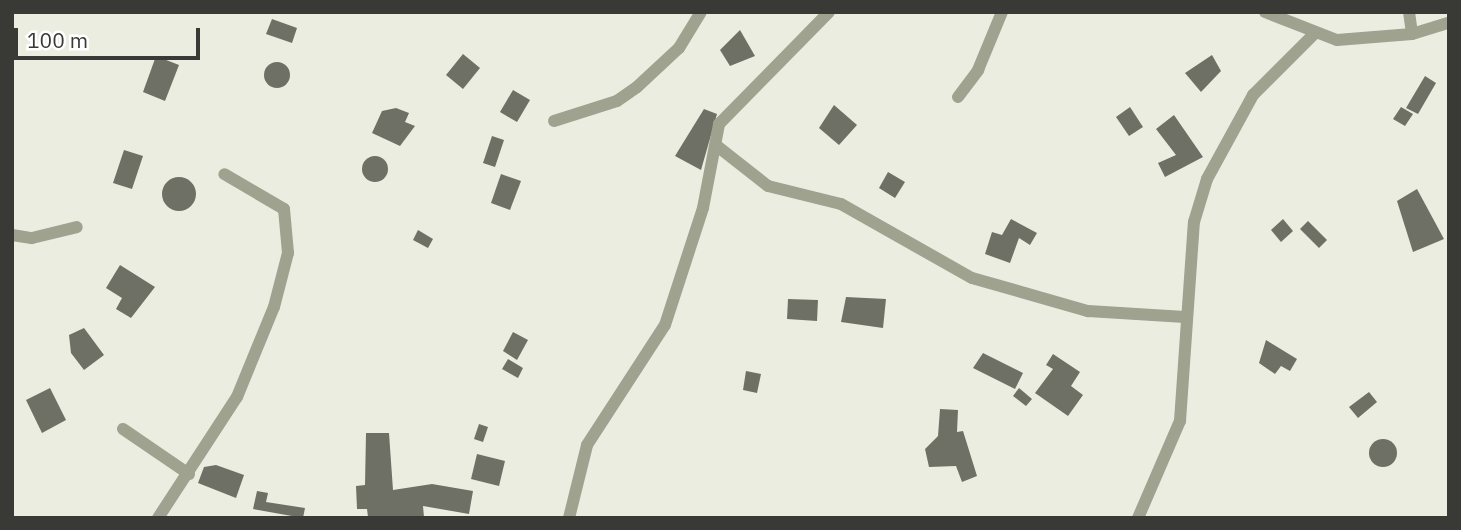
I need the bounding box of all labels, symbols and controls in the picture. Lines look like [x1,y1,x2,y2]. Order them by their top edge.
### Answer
scale bar [18,14,203,58]
text: 100 m [27,26,88,54]

